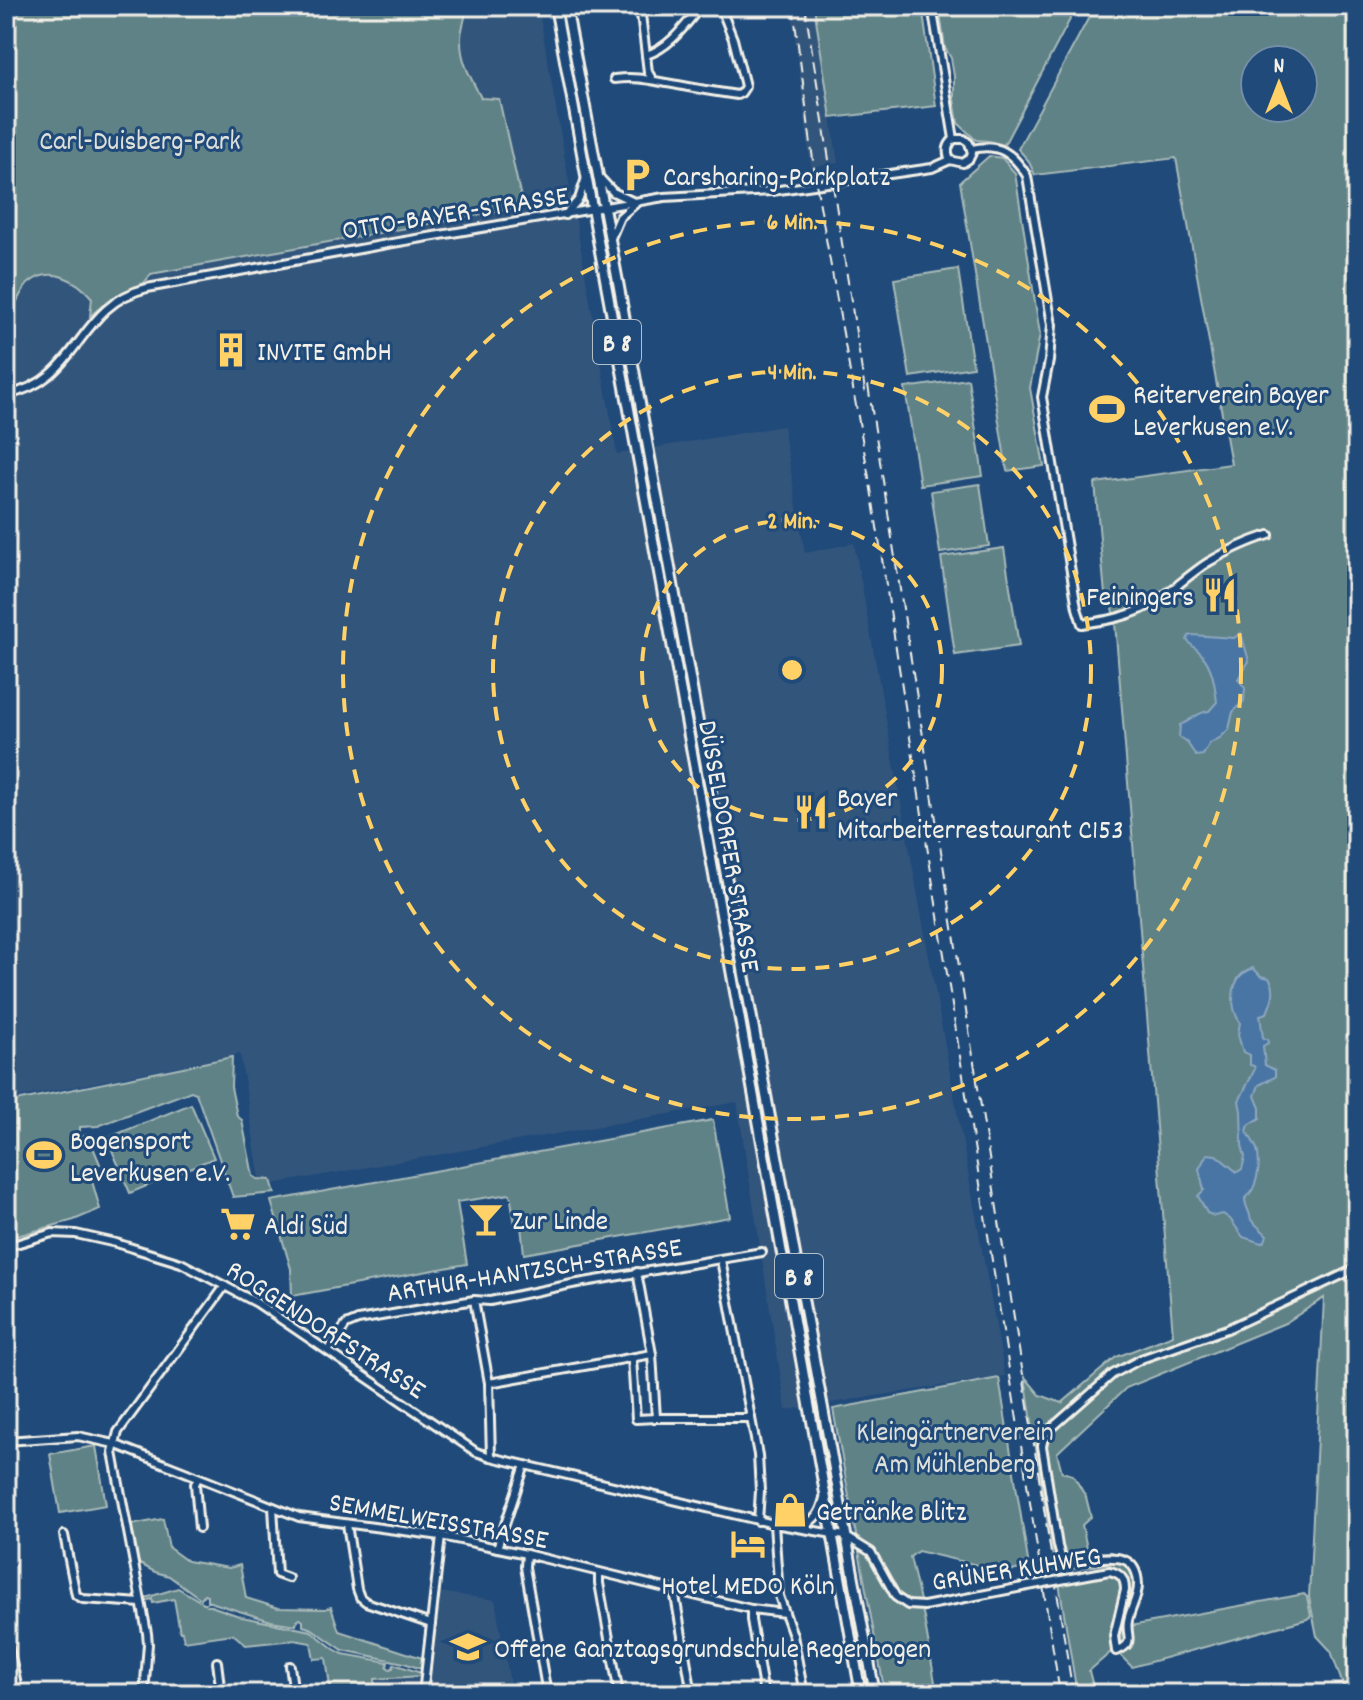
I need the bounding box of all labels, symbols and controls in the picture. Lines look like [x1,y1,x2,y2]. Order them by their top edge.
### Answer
north arrow [1239,44,1319,124]
text: N [1274,52,1285,83]
park label: Carl-Duisberg-Park [39,124,241,164]
parking icon: Carsharing-Parkplatz [618,156,656,194]
place label: Carsharing-Parkplatz [663,160,890,200]
street label: OTTO-BAYER-STRASSE [340,178,572,254]
text: 6 Min. [767,207,817,241]
road number: B 8 [593,320,641,364]
building icon: INVITE GmbH [212,331,250,369]
place label: INVITE GmbH [257,335,392,375]
text: 4 Min. [768,357,817,391]
place label: Reiterverein Bayer Leverkusen e.V. [1133,378,1329,450]
sports icon: Reiterverein Bayer Leverkusen e.V. [1088,390,1126,428]
text: 2 Min. [767,506,817,540]
restaurant icon: Feiningers [1201,576,1239,614]
place label: Feiningers [1086,580,1194,620]
centre of rings [778,656,806,684]
street label: DÜSSELDORFER STRASSE [684,718,768,976]
place label: Bayer Mitarbeiterrestaurant C153 [837,781,1124,853]
restaurant icon: Bayer Mitarbeiterrestaurant C153 [792,793,830,831]
place label: Bogensport Leverkusen e.V. [70,1124,230,1196]
sports icon: Bogensport Leverkusen e.V. [25,1136,63,1174]
bar icon: Zur Linde [467,1200,505,1238]
place label: Zur Linde [512,1204,608,1244]
supermarket icon: Aldi Süd [219,1205,257,1243]
place label: Aldi Süd [264,1209,348,1249]
street label: ARTHUR-HANTZSCH-STRASSE [384,1230,685,1316]
street label: ROGGENDORFSTRASSE [216,1252,432,1412]
road number: B 8 [775,1254,823,1298]
park label: Kleingärtnerverein Am Mühlenberg [856,1415,1054,1487]
street label: SEMMELWEISSTRASSE [325,1485,551,1563]
shop icon: Getränke Blitz [771,1491,809,1529]
place label: Getränke Blitz [816,1495,967,1535]
hotel icon: Hotel MEDO Köln [729,1525,767,1563]
street label: GRÜNER KUHWEG [929,1539,1104,1605]
place label: Hotel MEDO Köln [661,1569,835,1609]
school or university icon: Offene Ganztagsgrundschule Regenbogen [449,1628,487,1666]
place label: Offene Ganztagsgrundschule Regenbogen [494,1632,931,1672]

